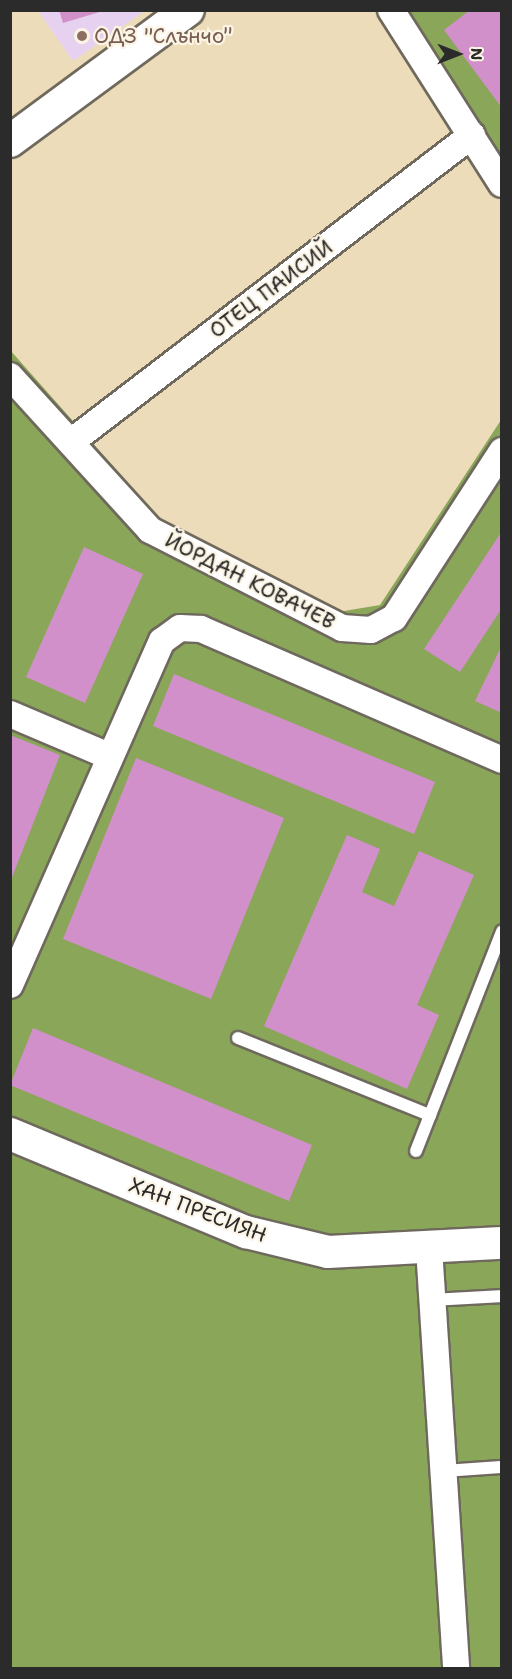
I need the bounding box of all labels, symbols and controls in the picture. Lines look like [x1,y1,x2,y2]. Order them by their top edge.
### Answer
place label: ОДЗ "Слънчо" [94,23,233,49]
north arrow [428,24,488,84]
marker: ОДЗ "Слънчо" [75,29,89,43]
text: N [466,48,487,60]
street label: ОТЕЦ ПАИСИЙ [204,235,338,343]
street label: ЙОРДАН КОВАЧЕВ [161,527,339,635]
street label: ХАН ПРЕСИЯН [126,1172,270,1248]

